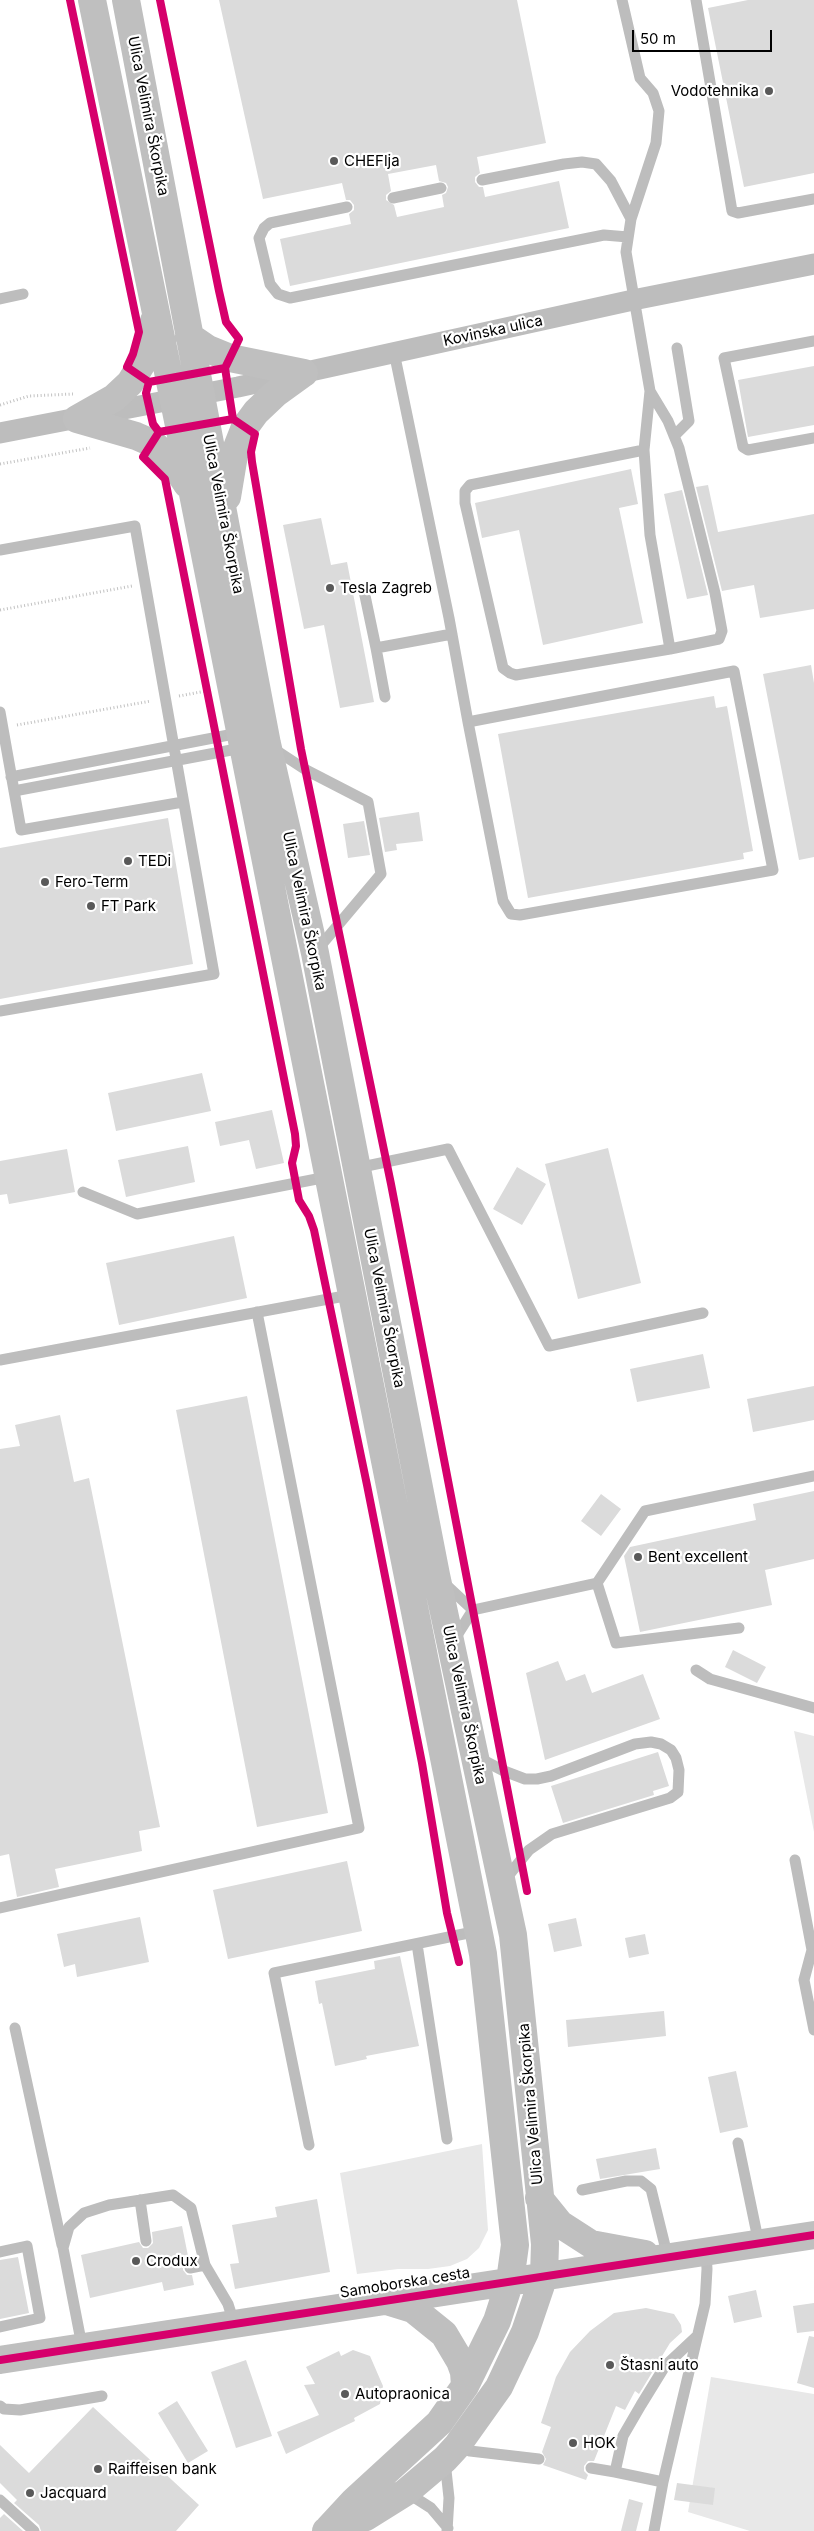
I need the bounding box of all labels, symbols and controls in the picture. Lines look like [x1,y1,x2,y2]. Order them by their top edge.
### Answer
scale bar [634,20,774,52]
text: 50 m [640,29,676,48]
street label: Ulica Velimira Škorpika [124,35,172,197]
place label: Vodotehnika [671,82,759,100]
marker: Vodotehnika [763,85,775,97]
place label: CHEFlja [344,152,400,170]
marker: CHEFlja [328,155,340,167]
street label: Kovinska ulica [442,312,544,350]
street label: Ulica Velimira Škorpika [199,433,247,595]
place label: Tesla Zagreb [340,579,432,597]
marker: Tesla Zagreb [324,582,336,594]
street label: Ulica Velimira Škorpika [278,830,330,992]
place label: TEDi [138,852,171,870]
marker: TEDi [122,855,134,867]
place label: Fero-Term [55,873,128,891]
marker: Fero-Term [39,876,51,888]
place label: FT Park [101,897,156,915]
marker: FT Park [85,900,97,912]
street label: Ulica Velimira Škorpika [360,1227,408,1389]
place label: Bent excellent [648,1548,748,1566]
marker: Bent excellent [632,1551,644,1563]
street label: Ulica Velimira Škorpika [438,1624,490,1786]
street label: Ulica Velimira Škorpika [515,2022,547,2186]
place label: Crodux [146,2252,198,2270]
marker: Crodux [130,2255,142,2267]
street label: Samoborska cesta [339,2264,471,2302]
place label: Štasni auto [620,2356,699,2374]
marker: Štasni auto [604,2359,616,2371]
place label: Autopraonica [355,2385,450,2403]
marker: Autopraonica [339,2388,351,2400]
place label: HOK [583,2434,616,2452]
marker: HOK [567,2437,579,2449]
place label: Raiffeisen bank [108,2460,217,2478]
marker: Raiffeisen bank [92,2463,104,2475]
place label: Jacquard [40,2484,107,2502]
marker: Jacquard [24,2487,36,2499]

